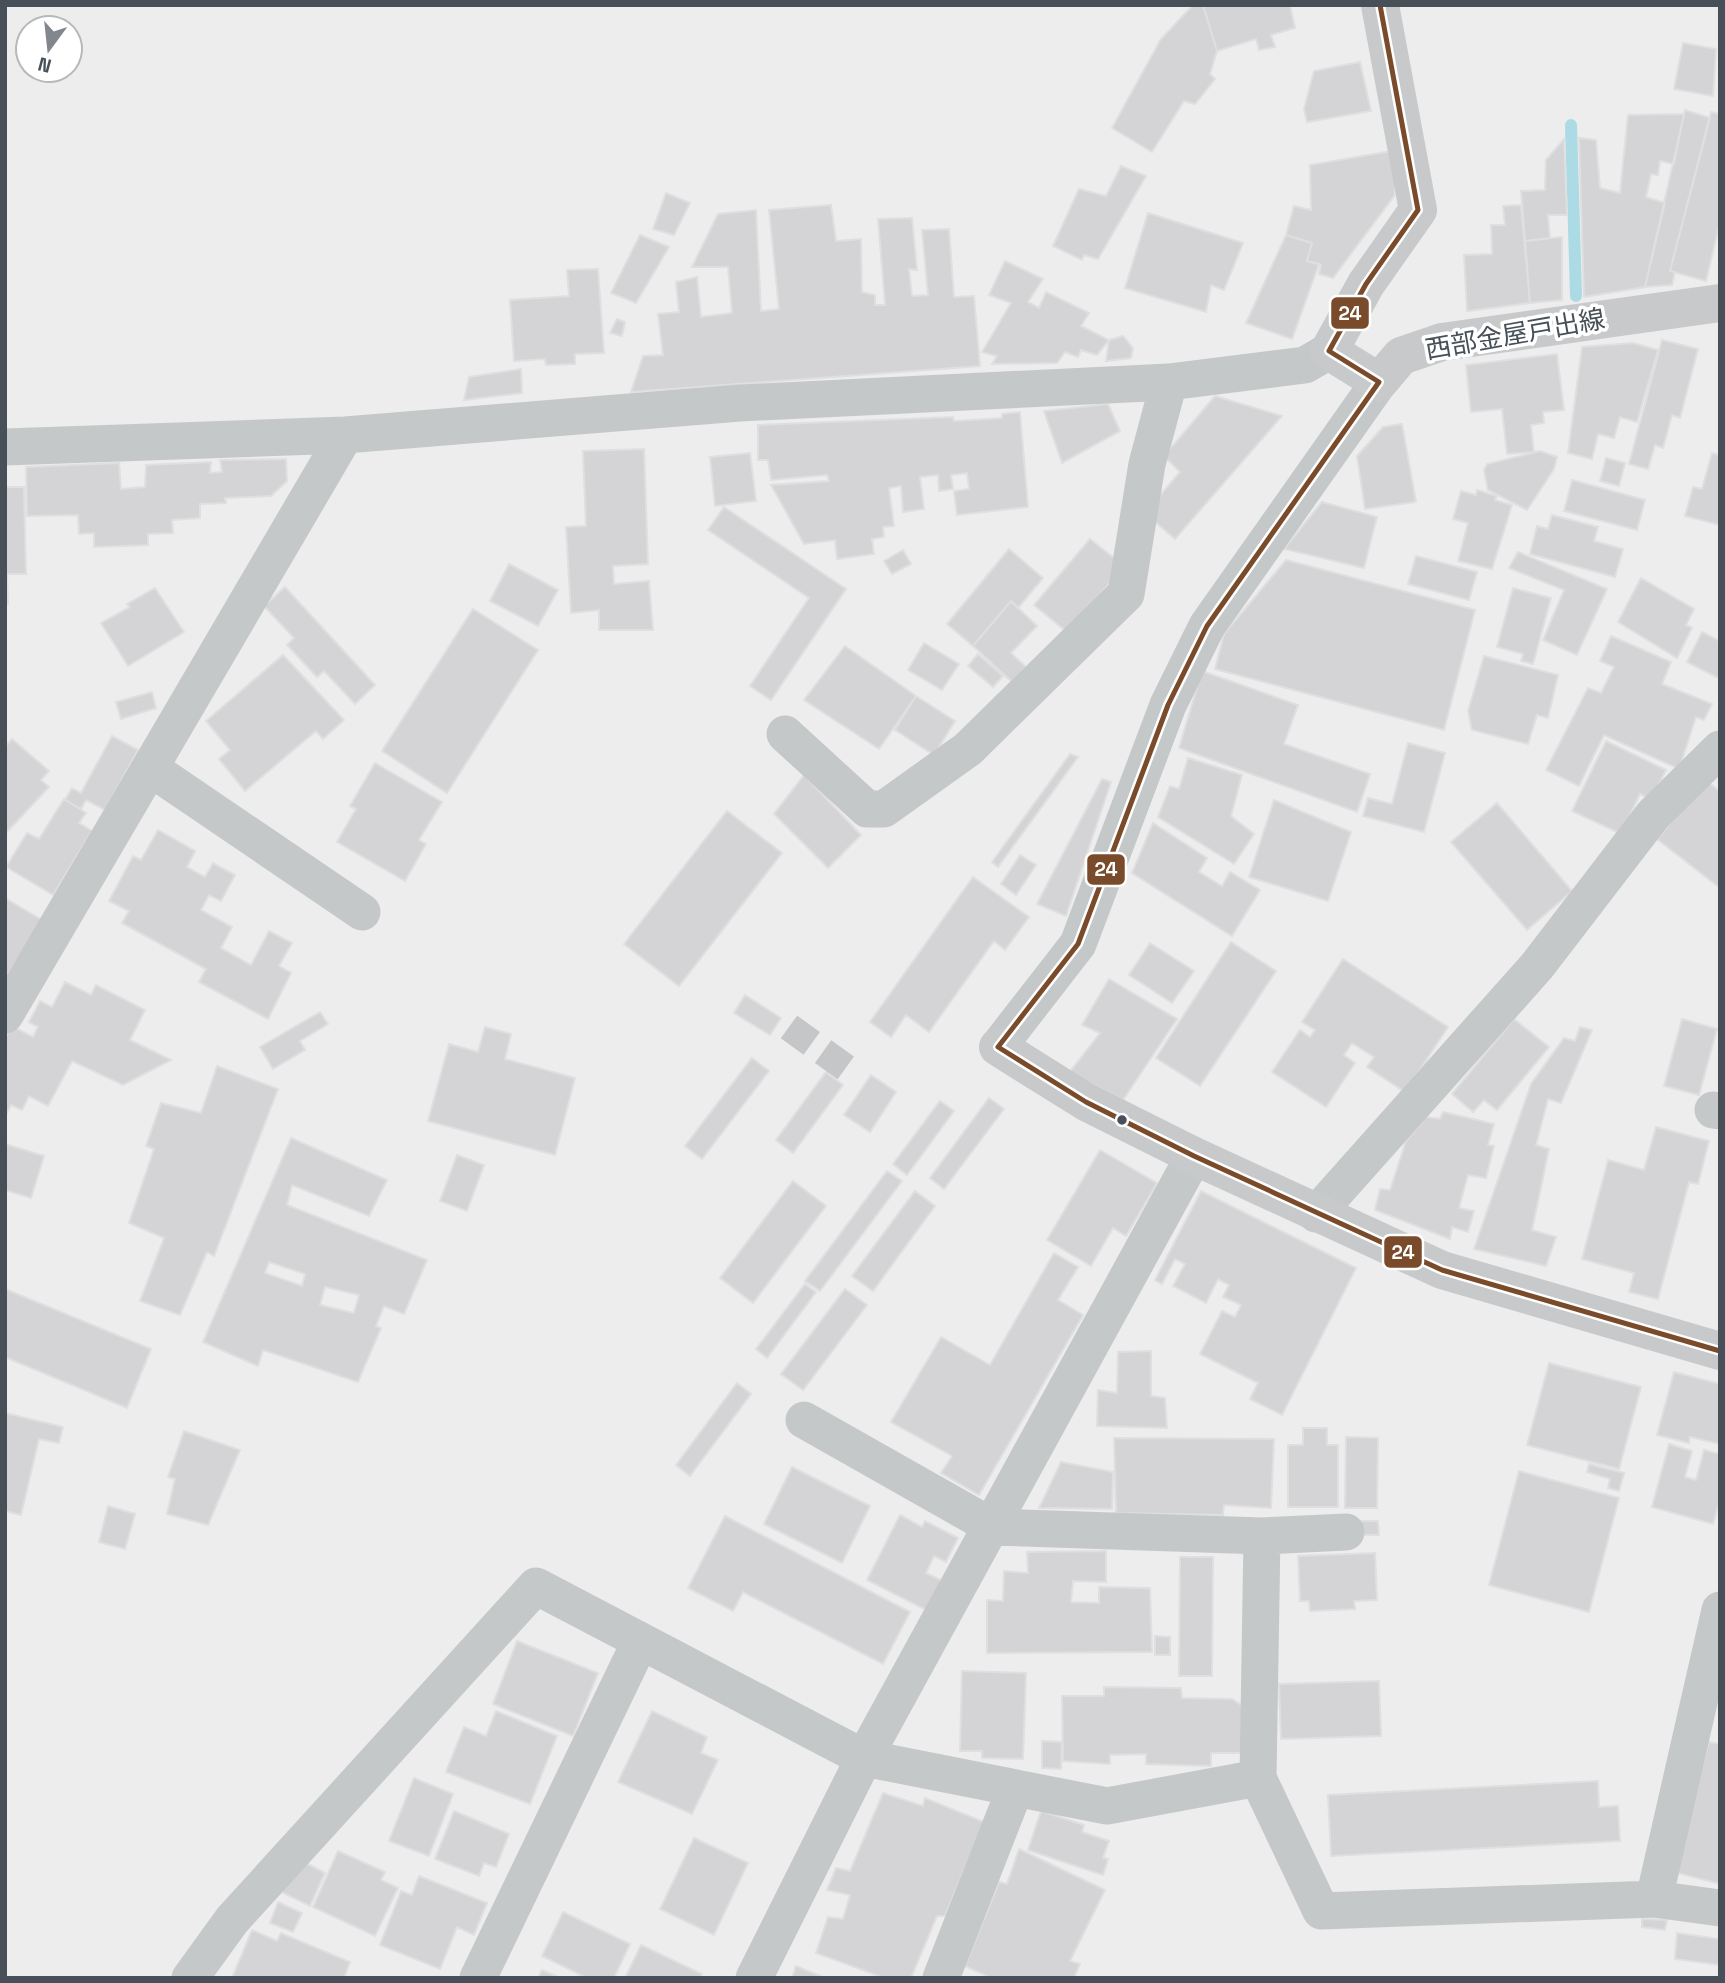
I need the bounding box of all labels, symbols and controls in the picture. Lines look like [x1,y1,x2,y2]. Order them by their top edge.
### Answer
north arrow [14,14,84,84]
text: N [35,51,54,79]
line badge: 24 [1330,296,1370,330]
text: 24 [1338,301,1362,326]
street label: 西部金屋戸出線 [1422,301,1608,367]
line badge: 24 [1086,853,1126,886]
text: 24 [1094,857,1118,882]
unlabelled marker [1115,1113,1129,1127]
line badge: 24 [1383,1235,1423,1269]
text: 24 [1391,1240,1415,1265]

